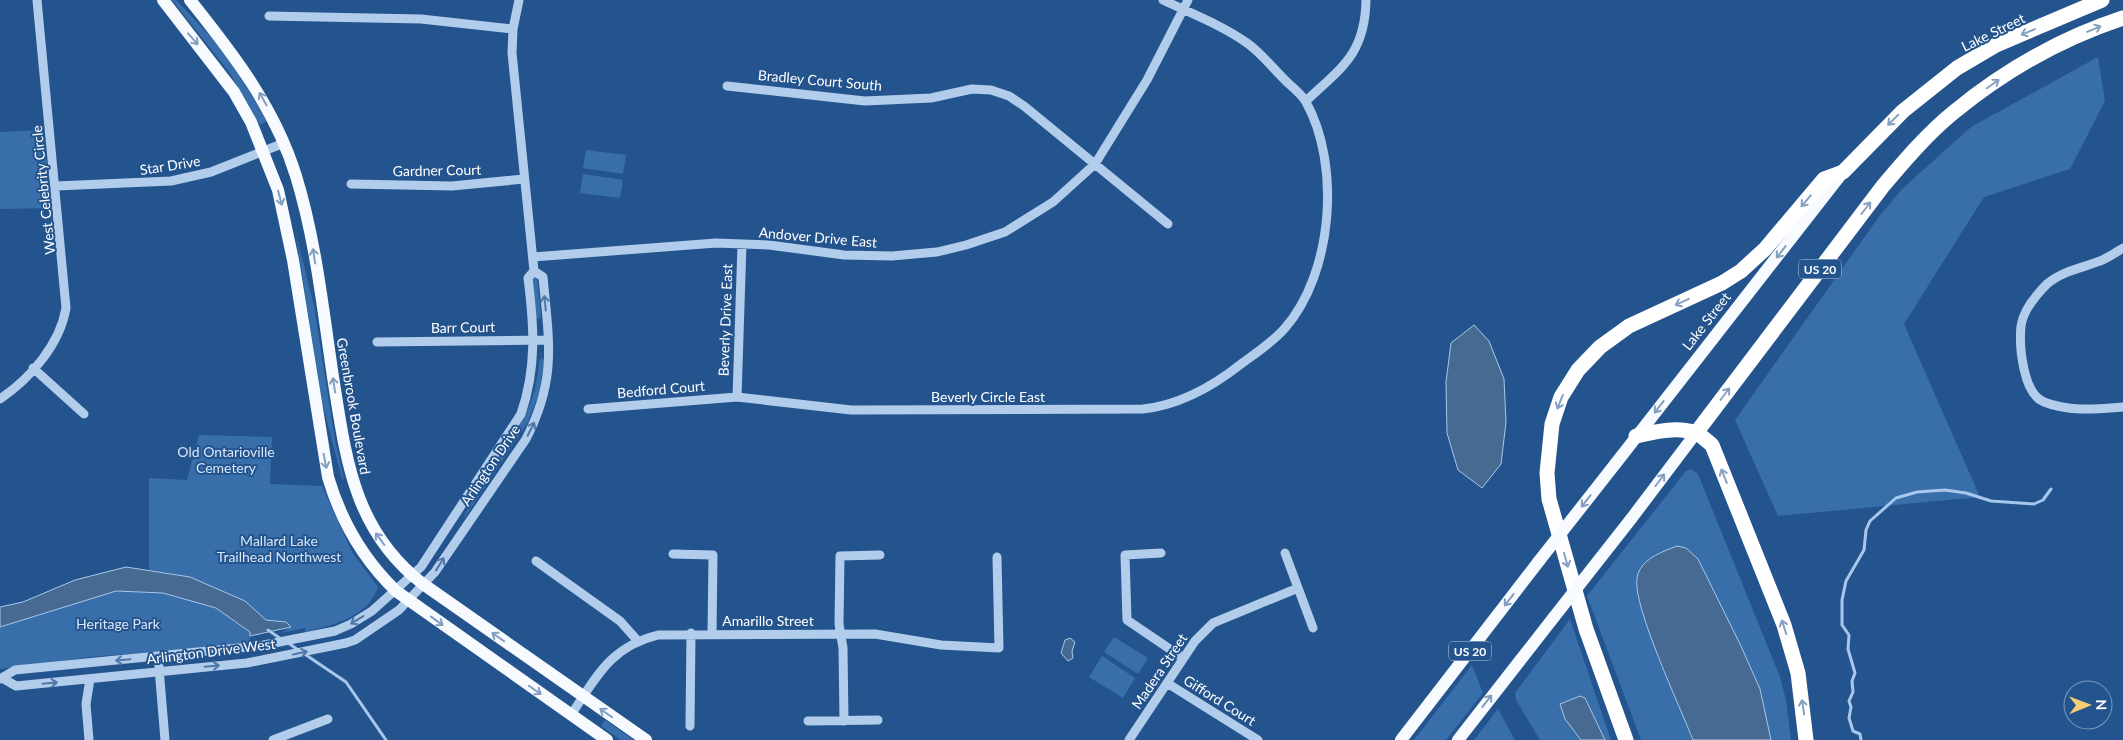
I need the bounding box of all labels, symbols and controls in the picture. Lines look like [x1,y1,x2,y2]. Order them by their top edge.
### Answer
street label: Lake Street [1958,9,2028,55]
one-way arrow [2085,24,2101,33]
one-way arrow [2021,27,2036,37]
one-way arrow [187,32,199,45]
street label: Bradley Court South [757,66,883,94]
one-way arrow [1986,78,1999,89]
one-way arrow [257,92,267,106]
one-way arrow [1887,114,1899,126]
street label: West Celebrity Circle [28,125,58,255]
street label: Star Drive [139,152,201,178]
street label: Gardner Court [393,161,481,179]
one-way arrow [275,189,285,205]
one-way arrow [1800,194,1811,207]
one-way arrow [1860,202,1871,215]
street label: Andover Drive East [758,223,878,251]
one-way arrow [1775,245,1786,258]
one-way arrow [308,248,318,264]
road number: US 20 [1799,260,1841,278]
street label: Beverly Drive East [715,264,735,376]
street label: Lake Street [1678,289,1734,353]
one-way arrow [540,296,550,312]
one-way arrow [1675,297,1690,307]
street label: Barr Court [431,318,495,336]
street label: Greenbrook Boulevard [334,336,374,476]
one-way arrow [329,377,339,393]
street label: Bedford Court [616,377,706,401]
street label: Beverly Circle East [931,388,1045,405]
one-way arrow [1720,388,1731,401]
one-way arrow [1555,394,1564,409]
one-way arrow [1653,400,1664,413]
street label: Arlington Drive [457,421,523,509]
one-way arrow [527,422,536,437]
park label: Old Ontarioville Cemetery [177,443,275,476]
one-way arrow [320,452,330,468]
one-way arrow [1719,468,1728,484]
one-way arrow [1655,473,1665,487]
one-way arrow [1580,494,1591,507]
park label: Mallard Lake Trailhead Northwest [217,532,341,565]
one-way arrow [375,532,385,546]
one-way arrow [1562,551,1572,567]
one-way arrow [436,557,446,571]
one-way arrow [1504,593,1515,606]
street label: Amarillo Street [722,612,814,629]
park label: Heritage Park [76,615,161,632]
one-way arrow [350,615,364,625]
one-way arrow [430,616,444,626]
one-way arrow [1779,619,1788,635]
street label: Madera Street [1128,630,1190,712]
one-way arrow [491,632,505,642]
street label: Arlington Drive West [146,635,276,667]
road number: US 20 [1449,641,1491,660]
one-way arrow [292,648,308,657]
one-way arrow [115,655,131,664]
one-way arrow [204,661,220,671]
street label: Gifford Court [1181,671,1259,729]
one-way arrow [42,678,58,687]
north arrow [2063,680,2113,730]
one-way arrow [528,685,542,695]
one-way arrow [1482,695,1493,708]
one-way arrow [1797,699,1807,715]
text: N [2093,699,2110,710]
one-way arrow [599,708,613,718]

